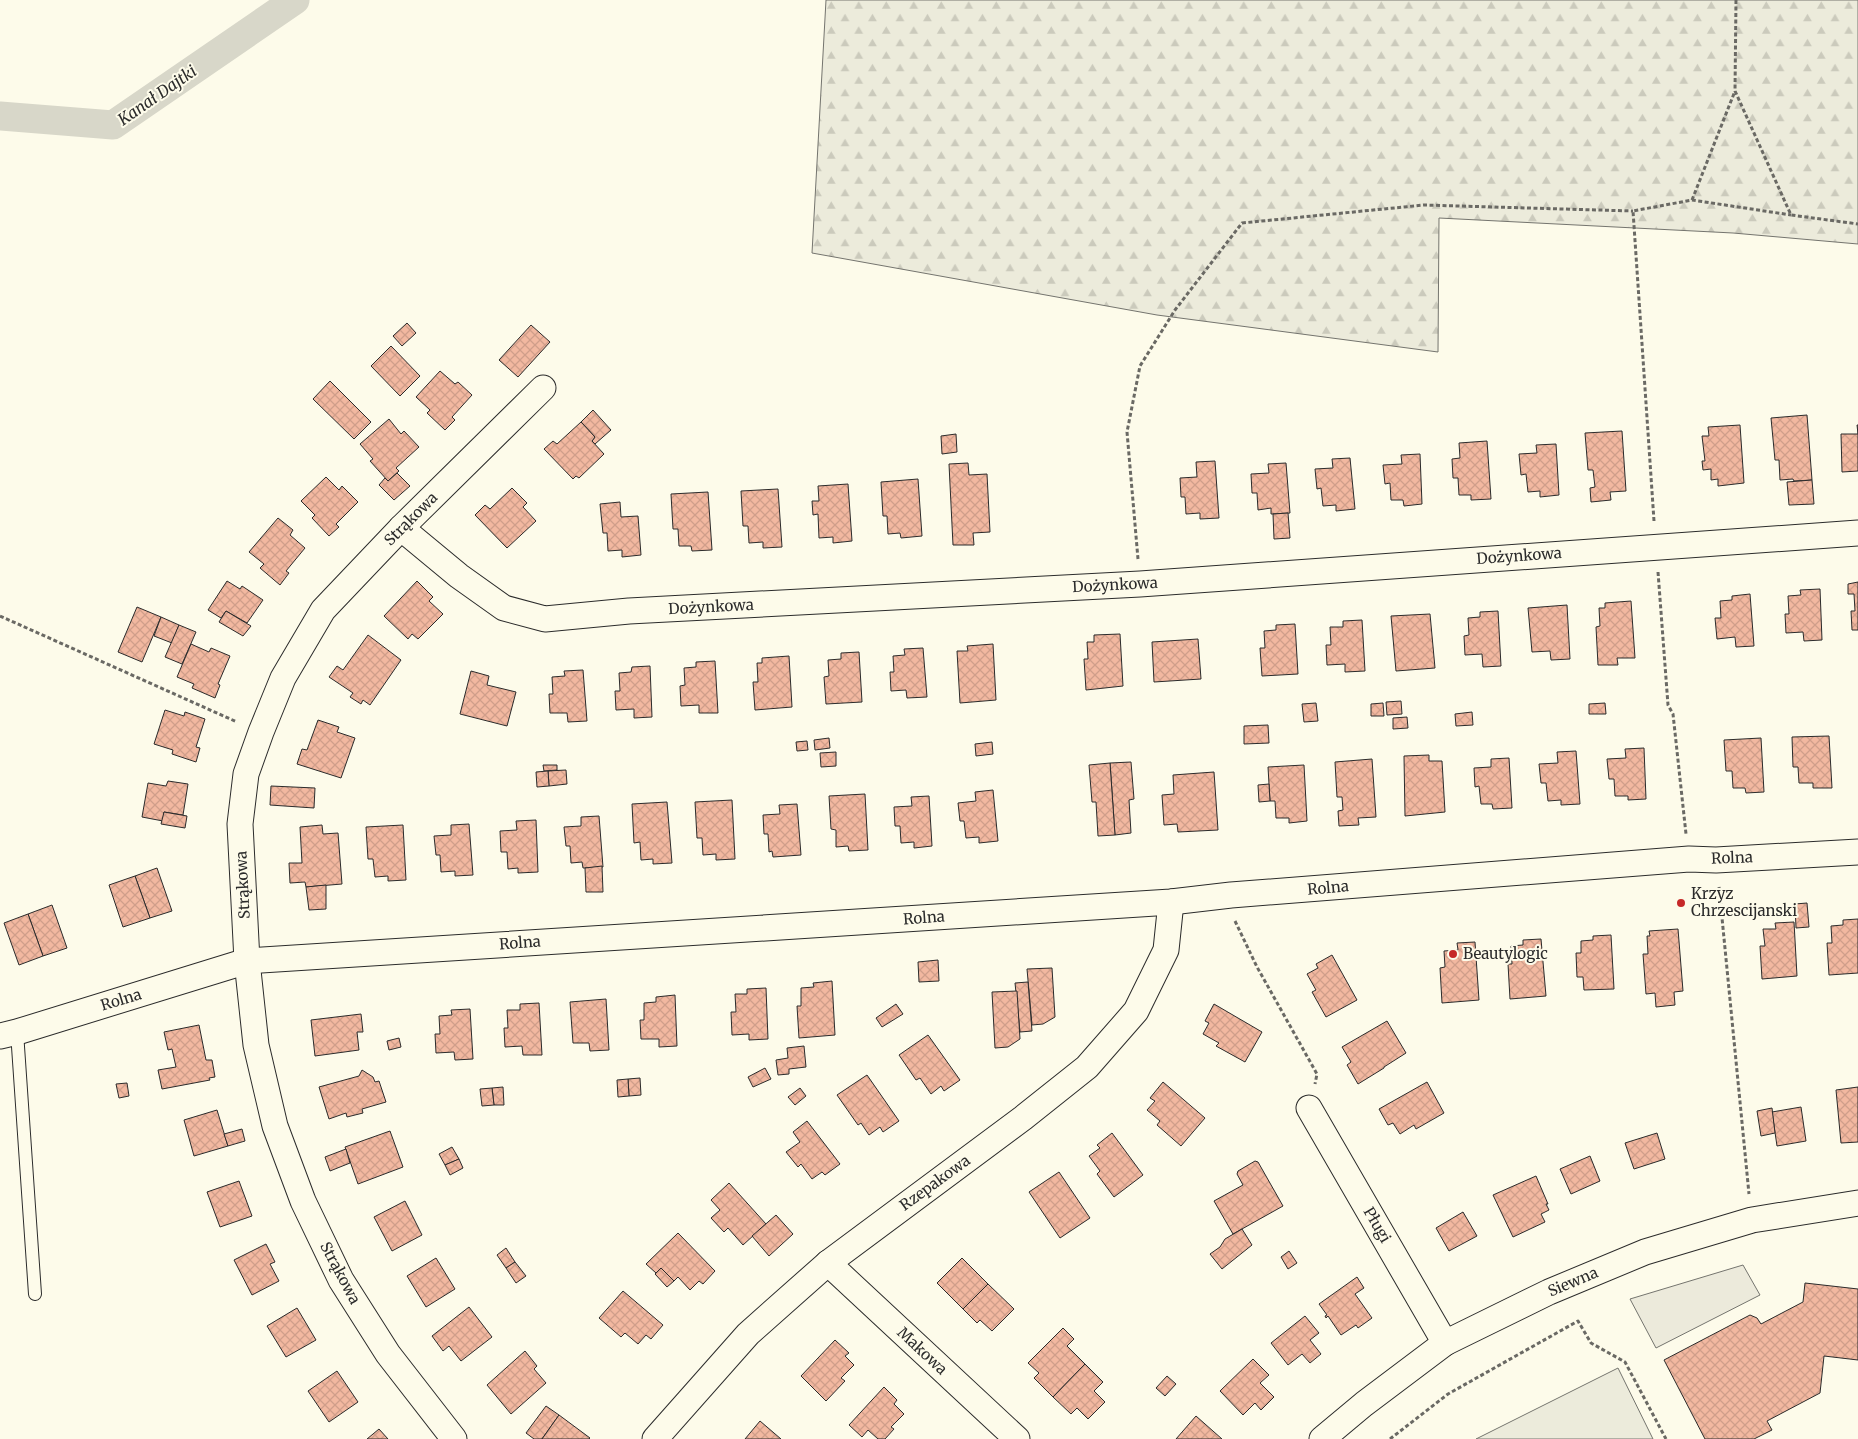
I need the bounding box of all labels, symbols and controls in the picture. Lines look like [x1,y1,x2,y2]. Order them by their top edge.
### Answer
water label: Kanał Dajtki [113,61,200,130]
street label: Strąkowa [380,488,441,549]
street label: Dożynkowa [1476,543,1562,568]
street label: Dożynkowa [1072,573,1158,596]
street label: Dożynkowa [668,595,754,618]
street label: Rolna [1711,847,1753,868]
street label: Strąkowa [231,851,254,919]
street label: Rolna [1306,876,1350,899]
place label: Krzyz Chrzescijanski [1691,884,1797,920]
marker: Krzyz Chrzescijanski [1675,897,1687,909]
street label: Rolna [903,907,945,928]
street label: Rolna [499,932,541,953]
place label: Beautylogic [1463,944,1548,963]
marker: Beautylogic [1447,948,1459,960]
street label: Rolna [98,984,144,1015]
street label: Rzepakowa [896,1151,974,1215]
street label: Pługi [1360,1203,1395,1246]
street label: Strąkowa [316,1238,365,1307]
street label: Siewna [1545,1263,1601,1301]
street label: Makowa [893,1323,951,1379]

